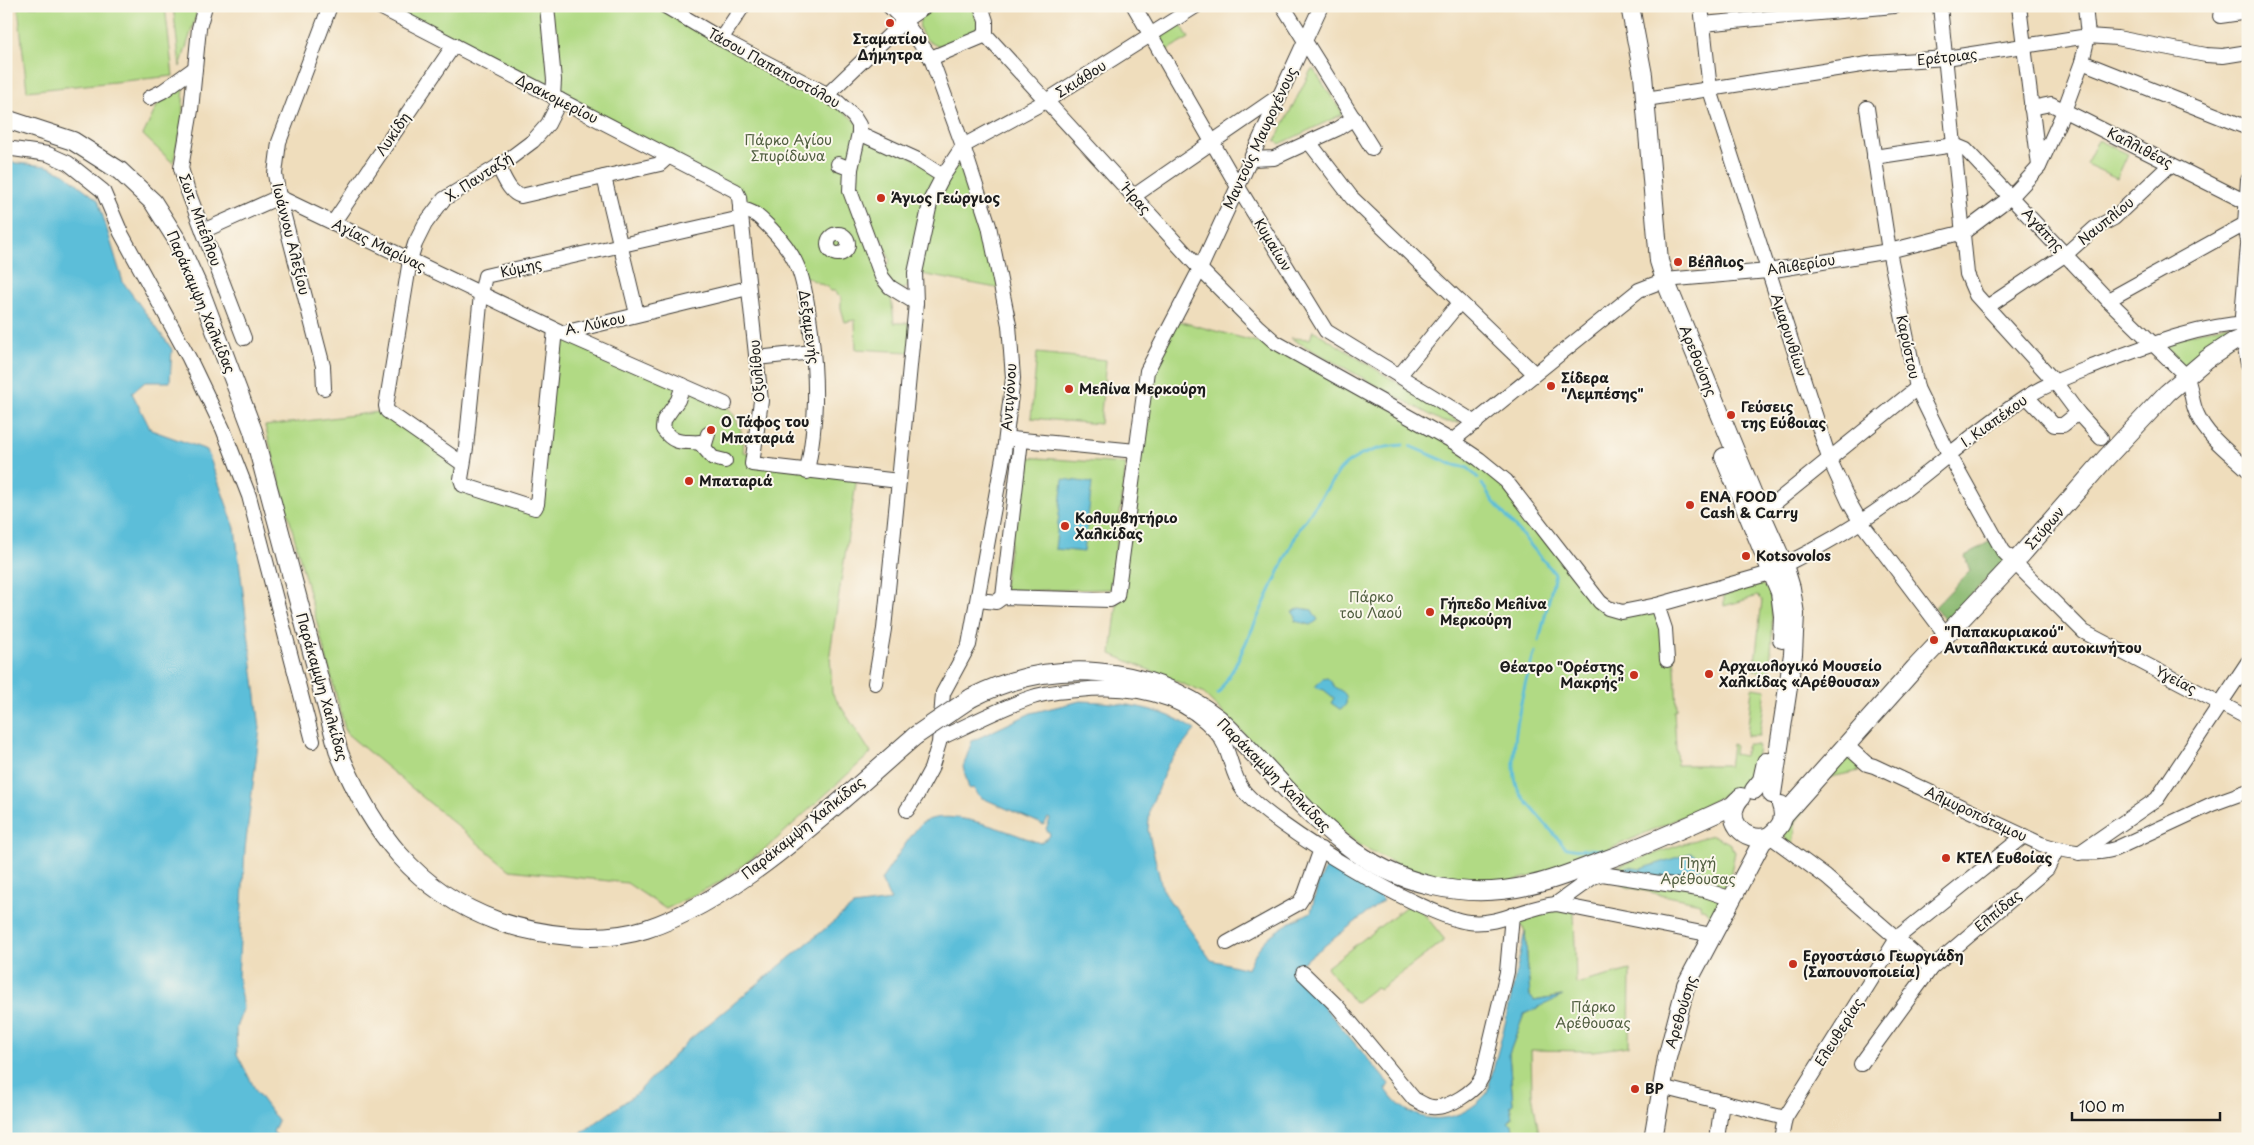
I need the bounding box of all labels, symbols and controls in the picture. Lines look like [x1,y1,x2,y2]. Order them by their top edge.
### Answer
marker: Σταματίου Δήμητρα [884,17,896,29]
street label: Τάσου Παπαποστόλου [704,22,844,113]
place label: Σταματίου Δήμητρα [853,28,927,65]
street label: Ερέτριας [1916,43,1978,70]
street label: Σκιάθου [1051,55,1110,102]
street label: Μαντούς Μαυρογένους [1217,63,1302,212]
street label: Δρακομερίου [512,69,602,128]
street label: Λυκίδη [370,108,415,160]
street label: Καλλιθέας [2104,122,2177,173]
park label: Πάρκο Αγίου Σπυρίδωνα [744,129,832,166]
street label: Χ. Πανταζή [441,147,516,206]
street label: Σωτ. Μπέλλου [174,171,227,269]
street label: Ήρας [1115,177,1156,219]
street label: Ιωάννου Αλεξίου [267,181,316,297]
place label: Άγιος Γεώργιος [891,187,1000,208]
street label: Ναυπλίου [2073,191,2138,250]
marker: Άγιος Γεώργιος [875,192,887,204]
street label: Αγάπης [2017,203,2069,256]
street label: Αγίας Μαρίνας [329,213,430,276]
street label: Κυμαίων [1249,214,1297,275]
street label: Παράκαμψη Χαλκίδας [162,227,241,376]
street label: Αλιβερίου [1765,249,1837,280]
place label: Βέλλιος [1688,251,1744,272]
street label: Κύμης [498,253,544,282]
marker: Βέλλιος [1672,256,1684,268]
street label: Δεξαμενής [794,288,825,365]
street label: Αμαρυνθίων [1766,291,1813,379]
street label: Α. Λύκου [563,307,627,340]
street label: Καρύστου [1891,313,1926,381]
street label: Αρεθούσης [1675,322,1722,400]
street label: Οξυλίθου [743,339,770,403]
street label: Αντιγόνου [996,362,1021,432]
place label: Σίδερα "Λεμπέσης" [1561,367,1644,404]
place label: Μελίνα Μερκούρη [1079,378,1206,399]
marker: Σίδερα "Λεμπέσης" [1545,380,1557,392]
marker: Μελίνα Μερκούρη [1063,383,1075,395]
street label: Ι. Κιαπέκου [1956,389,2031,452]
place label: Γεύσεις της Εύβοιας [1741,396,1827,433]
marker: Γεύσεις της Εύβοιας [1725,409,1737,421]
place label: Ο Τάφος του Μπαταριά [721,411,809,448]
marker: Ο Τάφος του Μπαταριά [705,424,717,436]
place label: Μπαταριά [699,470,773,491]
marker: Μπαταριά [683,475,695,487]
place label: ENA FOOD Cash & Carry [1700,486,1798,523]
marker: ENA FOOD Cash & Carry [1684,499,1696,511]
street label: Στύρων [2020,502,2069,554]
place label: Κολυμβητήριο Χαλκίδας [1074,507,1178,544]
marker: Κολυμβητήριο Χαλκίδας [1059,520,1071,532]
place label: Kotsovolos [1756,545,1831,566]
marker: Kotsovolos [1740,550,1752,562]
park label: Πάρκο του Λαού [1340,586,1402,623]
place label: Γήπεδο Μελίνα Μερκούρη [1440,593,1547,630]
marker: Γήπεδο Μελίνα Μερκούρη [1424,606,1436,618]
street label: Παράκαμψη Χαλκίδας [291,610,354,763]
place label: "Παπακυριακού" Ανταλλακτικά αυτοκινήτου [1943,621,2142,658]
marker: "Παπακυριακού" Ανταλλακτικά αυτοκινήτου [1928,634,1940,646]
place label: Αρχαιολογικό Μουσείο Χαλκίδας «Αρέθουσα» [1718,655,1882,692]
place label: Θέατρο "Ορέστης Μακρής" [1500,656,1624,693]
street label: Υγείας [2152,660,2201,699]
marker: Αρχαιολογικό Μουσείο Χαλκίδας «Αρέθουσα» [1703,668,1715,680]
marker: Θέατρο "Ορέστης Μακρής" [1628,669,1640,681]
street label: Παράκαμψη Χαλκίδας [1213,713,1336,836]
street label: Παράκαμψη Χαλκίδας [737,771,869,884]
street label: Αλμυροπόταμου [1922,781,2031,846]
place label: ΚΤΕΛ Ευβοίας [1956,847,2053,868]
park label: Πηγή Αρέθουσας [1660,852,1736,889]
marker: ΚΤΕΛ Ευβοίας [1940,852,1952,864]
street label: Ελπίδας [1970,885,2026,937]
place label: Εργοστάσιο Γεωργιάδη (Σαπουνοποιεία) [1803,945,1964,982]
marker: Εργοστάσιο Γεωργιάδη (Σαπουνοποιεία) [1787,958,1799,970]
street label: Αρεθούσης [1660,973,1702,1051]
street label: Ελευθερίας [1809,993,1868,1070]
park label: Πάρκο Αρέθουσας [1555,996,1631,1033]
place label: BP [1645,1078,1664,1099]
marker: BP [1629,1083,1641,1095]
scale bar [2072,1090,2219,1122]
text: 100 m [2079,1094,2125,1117]

